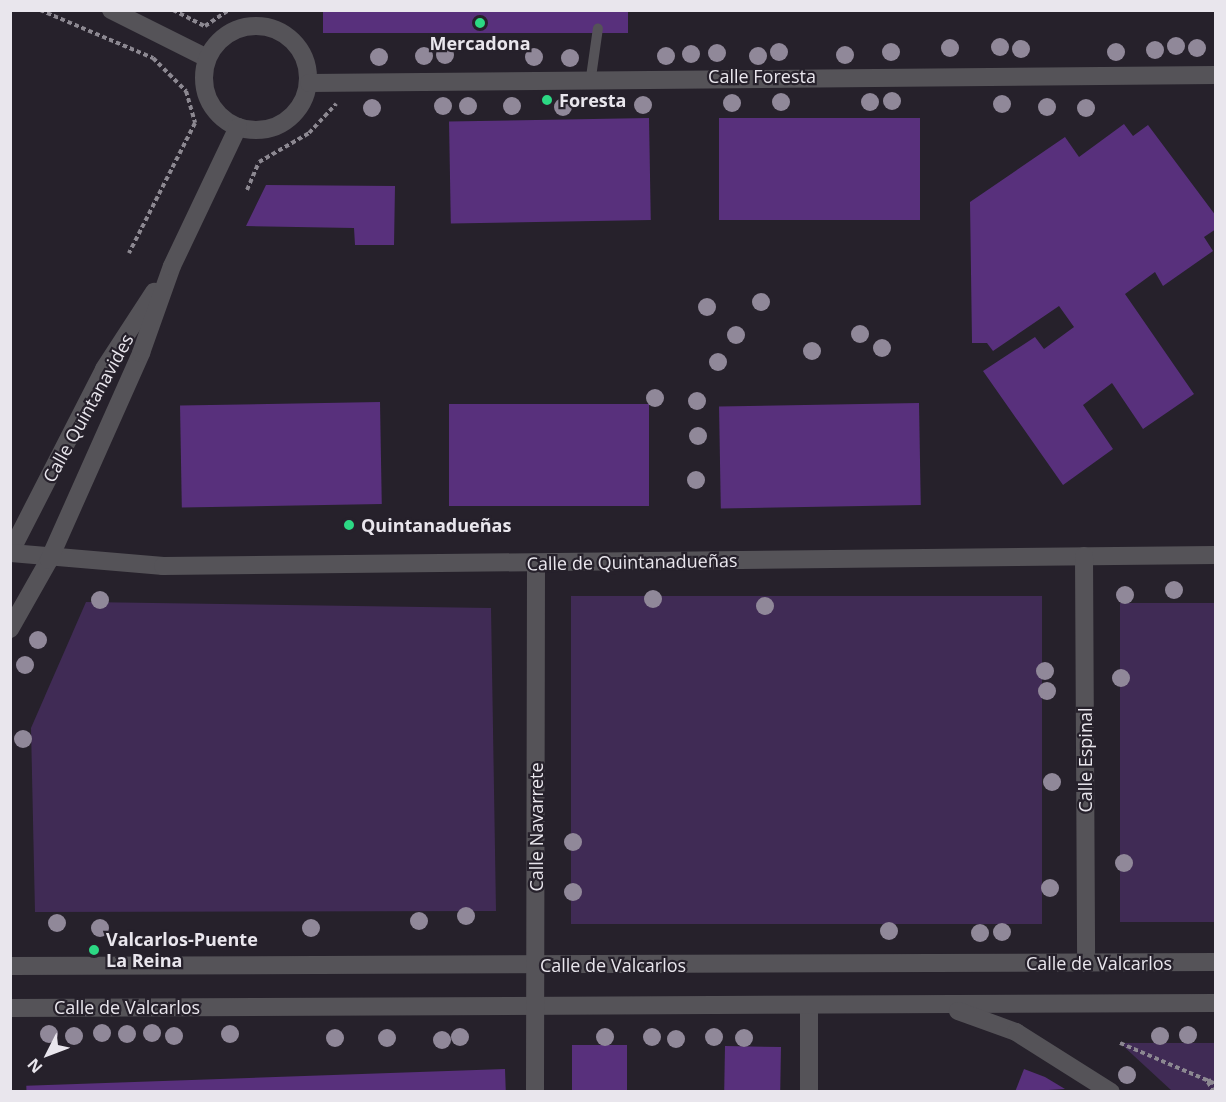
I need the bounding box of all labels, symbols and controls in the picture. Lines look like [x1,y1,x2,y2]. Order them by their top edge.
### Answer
marker: Mercadona [473,16,487,30]
place label: Mercadona [429,32,531,54]
street label: Calle Foresta [708,65,816,87]
place label: Foresta [559,89,626,111]
marker: Foresta [540,93,554,107]
street label: Calle Quintanavides [38,330,138,486]
place label: Quintanadueñas [361,514,511,536]
marker: Quintanadueñas [342,518,356,532]
street label: Calle de Quintanadueñas [526,549,738,575]
street label: Calle Espinal [1074,708,1096,812]
street label: Calle Navarrete [525,762,547,892]
place label: Valcarlos-Puente La Reina [106,929,258,972]
marker: Valcarlos-Puente La Reina [87,943,101,957]
street label: Calle de Valcarlos [1026,952,1172,974]
street label: Calle de Valcarlos [540,954,686,976]
street label: Calle de Valcarlos [54,996,200,1018]
north arrow [18,1024,78,1084]
text: N [22,1054,47,1078]

